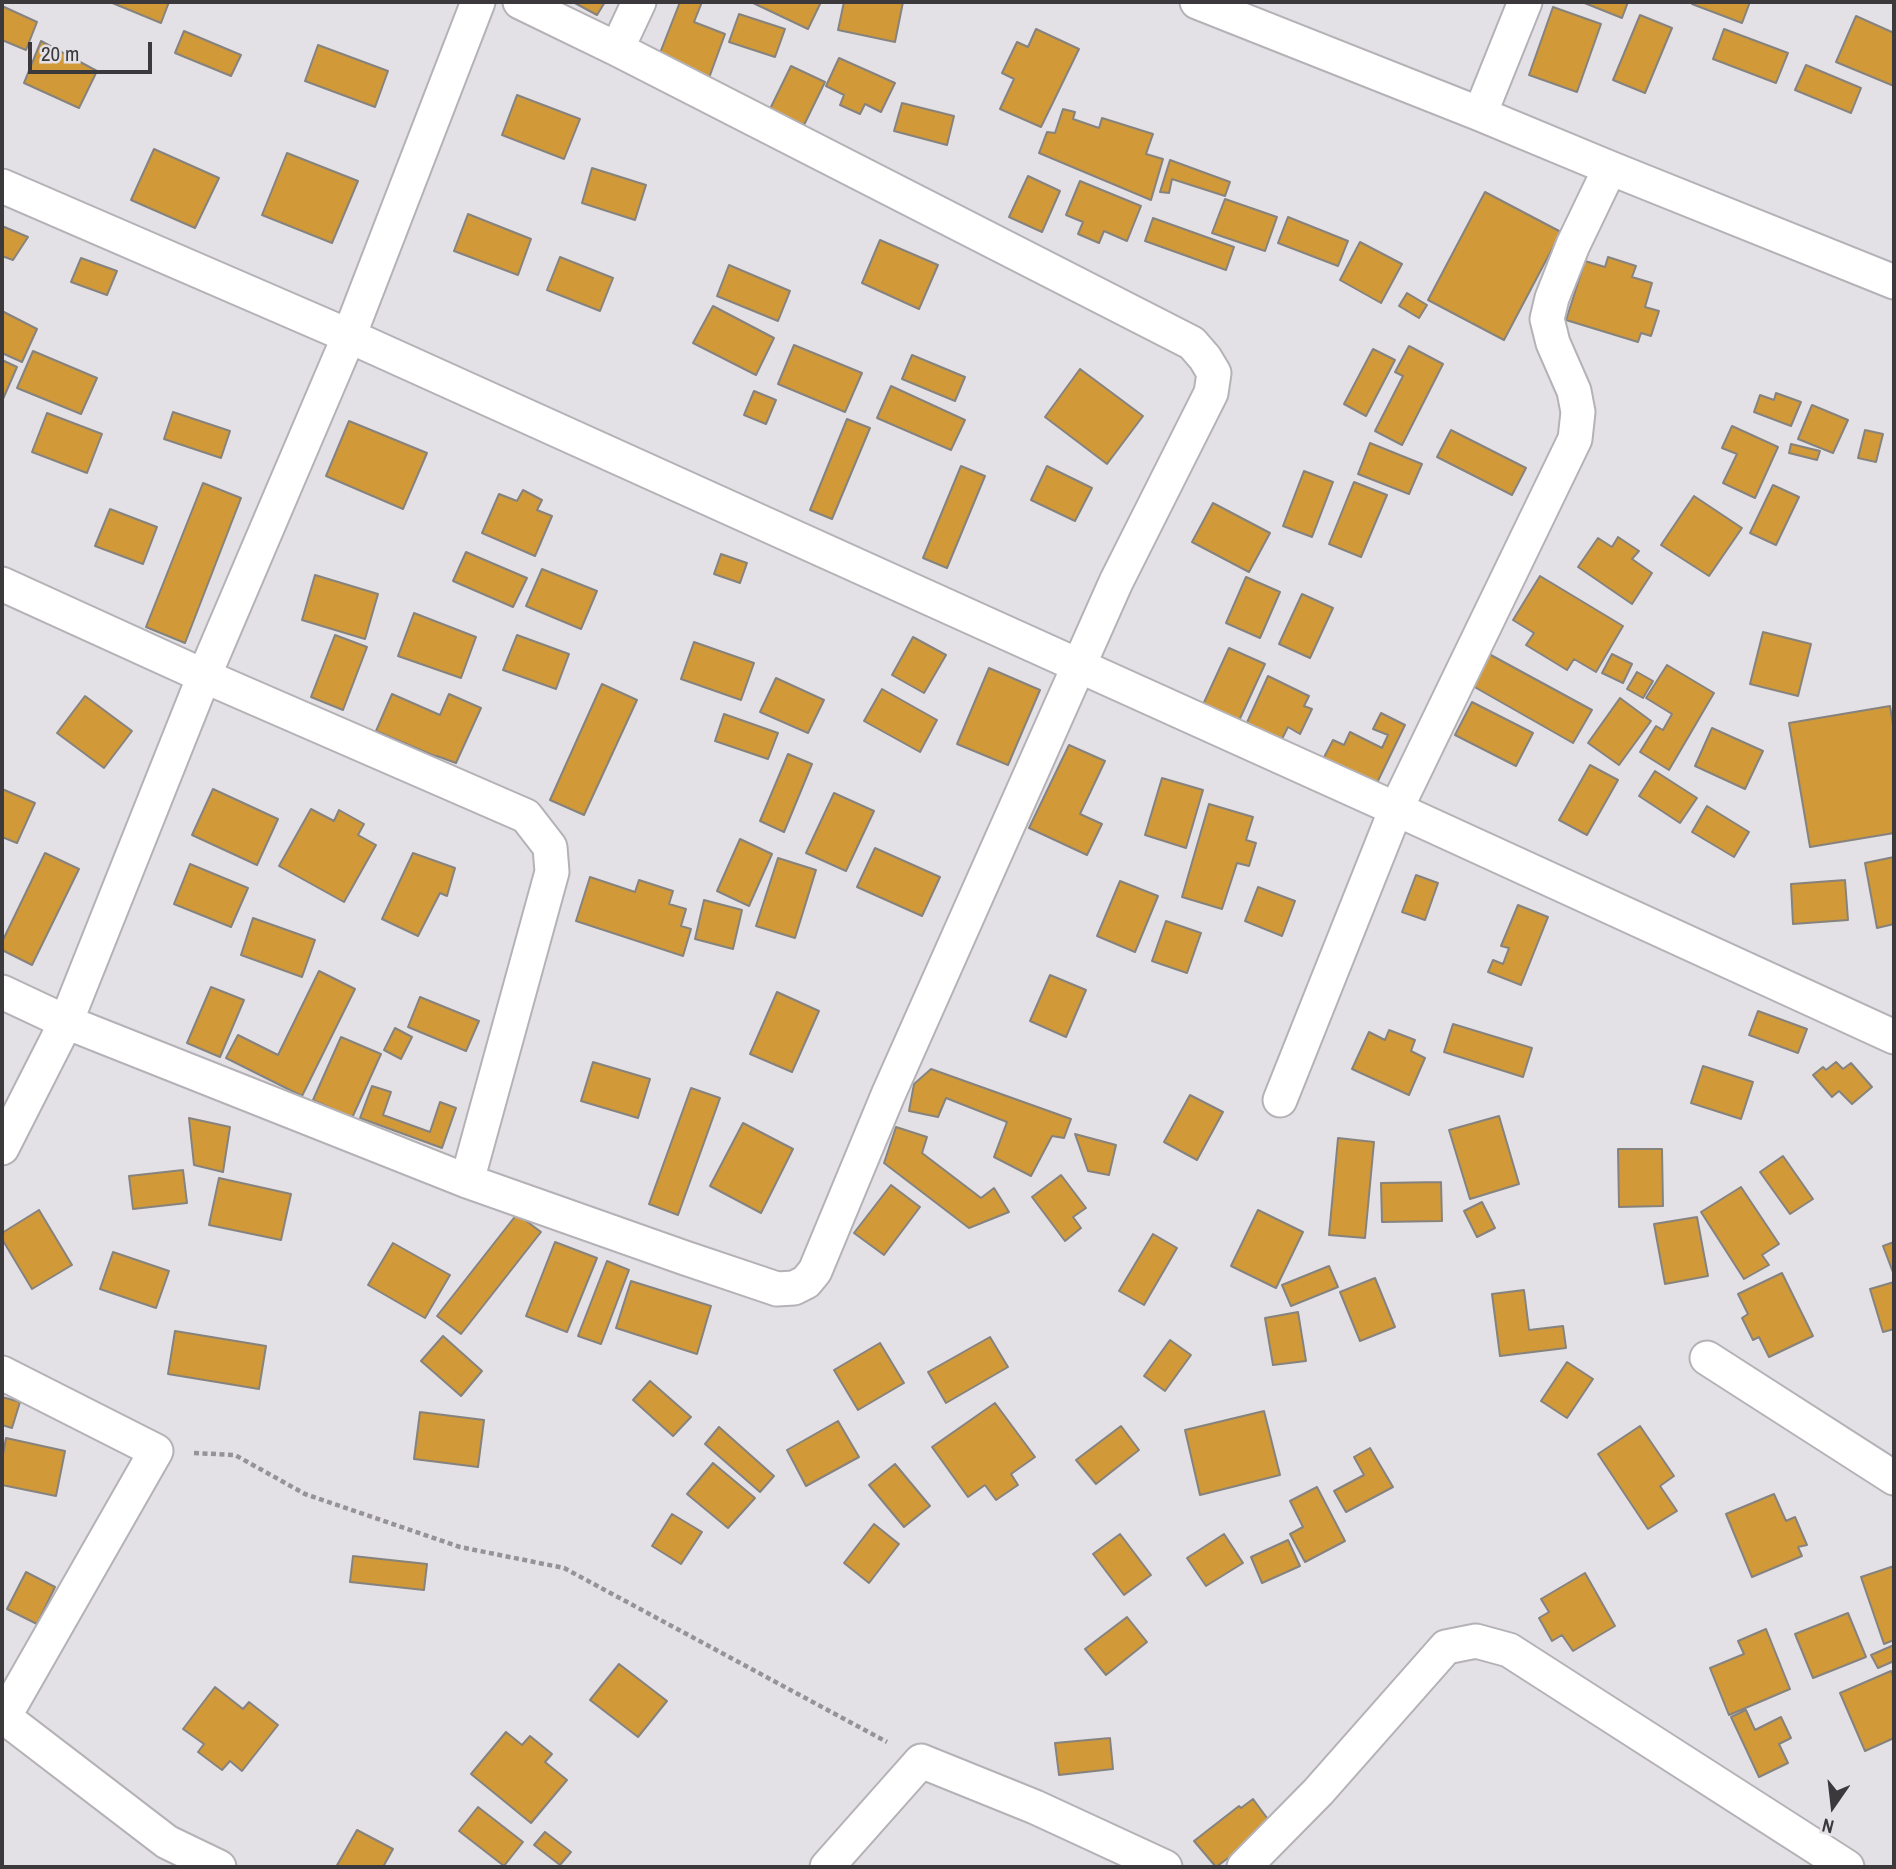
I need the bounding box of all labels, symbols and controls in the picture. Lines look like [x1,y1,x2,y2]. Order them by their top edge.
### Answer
scale bar [32,28,156,72]
text: 20 m [41,39,79,68]
north arrow [1798,1771,1868,1841]
text: N [1819,1812,1837,1840]

